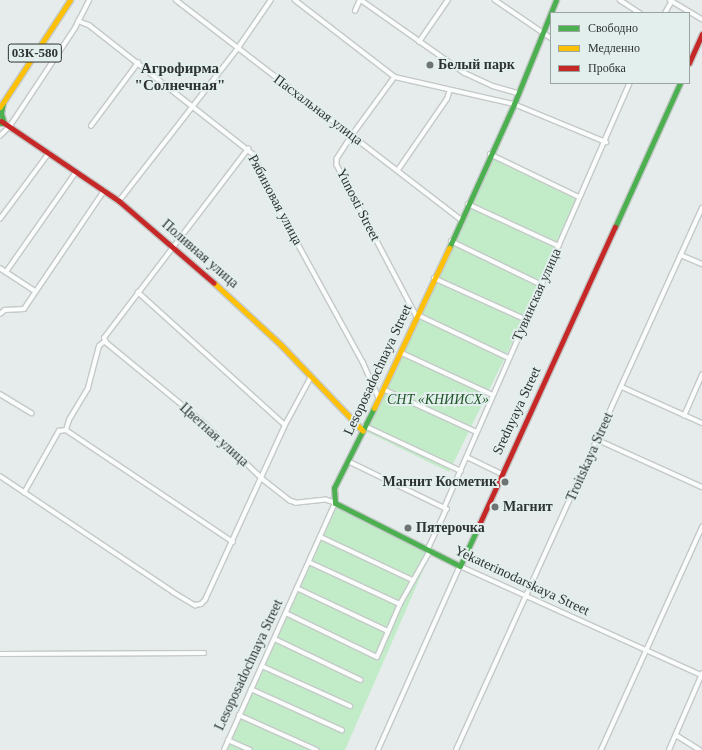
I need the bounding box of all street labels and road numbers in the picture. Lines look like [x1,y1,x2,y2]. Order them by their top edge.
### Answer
road number: 03К-580 [7,42,63,64]
street label: Пасхальная улица [270,71,366,149]
street label: Рябиновая улица [244,152,306,248]
street label: Yunosti Street [333,166,383,244]
street label: Поливная улица [158,216,242,292]
street label: Тувинская улица [509,246,565,344]
street label: Lesoposadochnaya Street [340,302,416,438]
street label: Srednyaya Street [489,364,545,458]
street label: Цветная улица [176,400,252,470]
street label: Troitskaya Street [563,410,617,504]
street label: Yekaterinodarskaya Street [452,542,592,620]
street label: Lesoposadochnaya Street [211,597,287,733]

